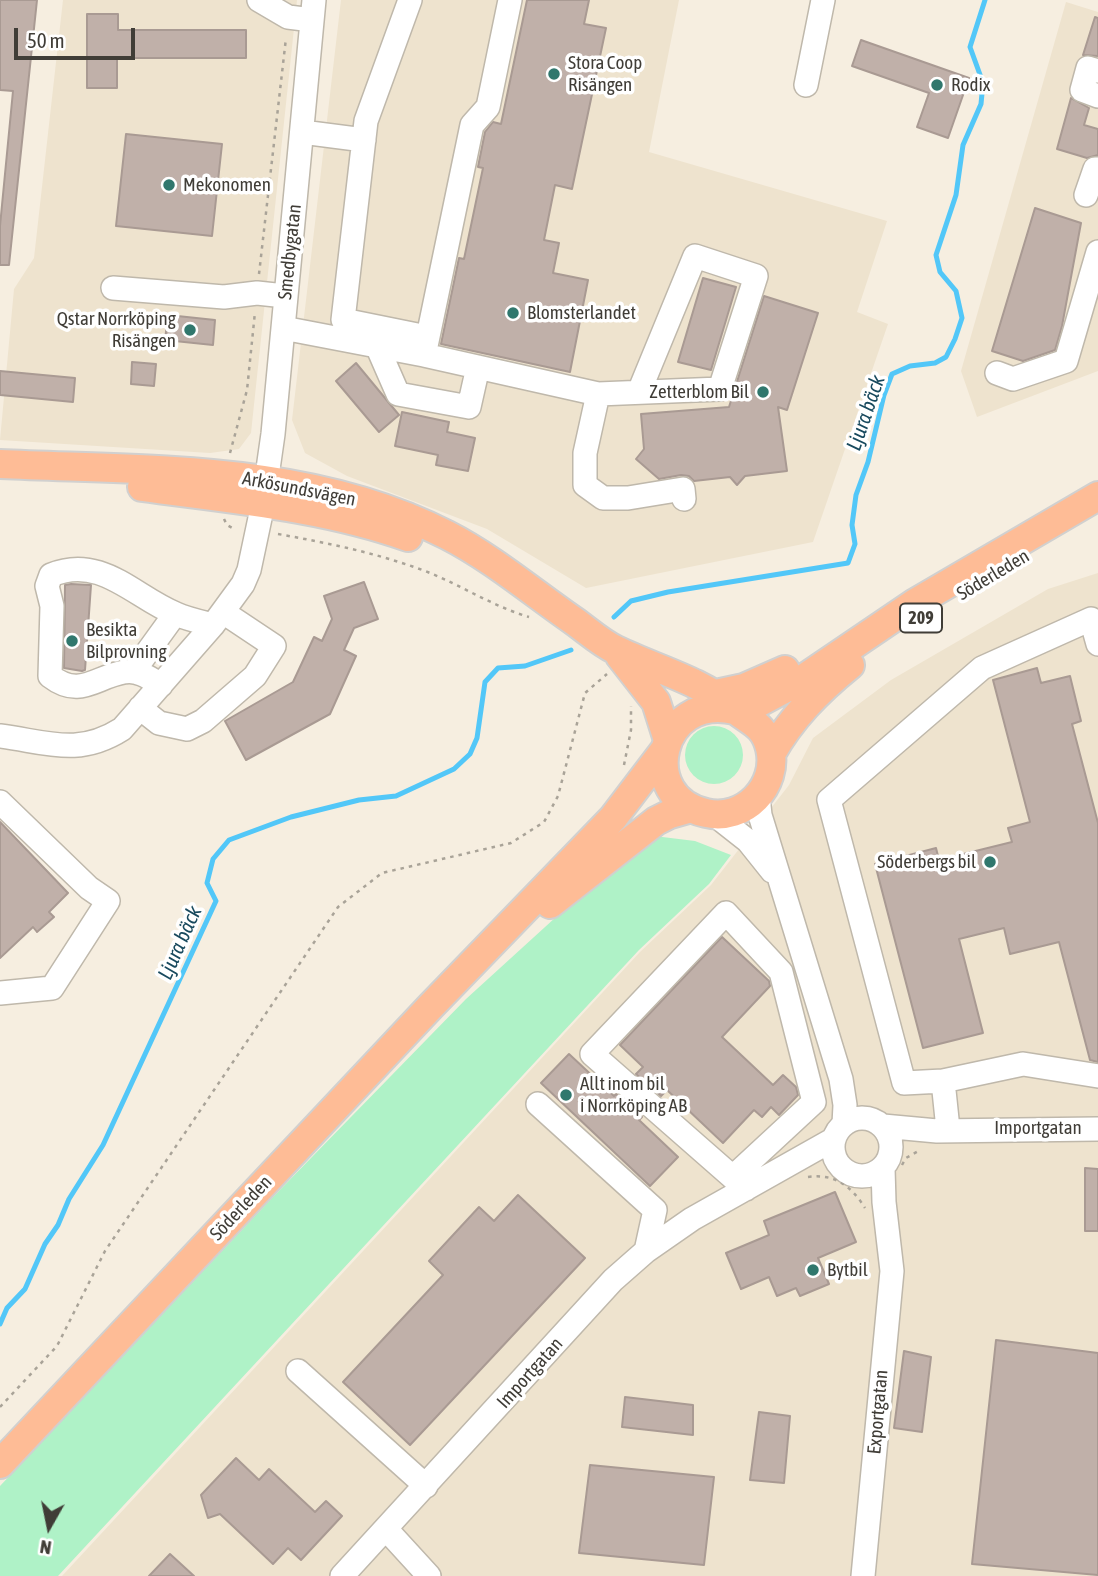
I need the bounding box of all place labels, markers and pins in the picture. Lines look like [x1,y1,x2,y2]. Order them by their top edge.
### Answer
place label: Stora Coop Risängen [568,52,642,96]
marker: Stora Coop Risängen [546,66,562,82]
place label: Rodix [951,74,990,96]
marker: Rodix [929,77,945,93]
place label: Mekonomen [183,174,271,196]
marker: Mekonomen [161,177,177,193]
place label: Blomsterlandet [527,302,636,324]
marker: Blomsterlandet [505,305,521,321]
place label: Qstar Norrköping Risängen [57,308,176,352]
marker: Qstar Norrköping Risängen [182,322,198,338]
place label: Zetterblom Bil [649,381,749,403]
marker: Zetterblom Bil [755,384,771,400]
place label: Besikta Bilprovning [86,619,167,663]
marker: Besikta Bilprovning [64,633,80,649]
place label: Söderbergs bil [877,851,976,873]
marker: Söderbergs bil [982,854,998,870]
place label: Allt inom bil i Norrköping AB [580,1073,687,1117]
marker: Allt inom bil i Norrköping AB [558,1087,574,1103]
place label: Bytbil [827,1259,868,1281]
marker: Bytbil [805,1262,821,1278]

